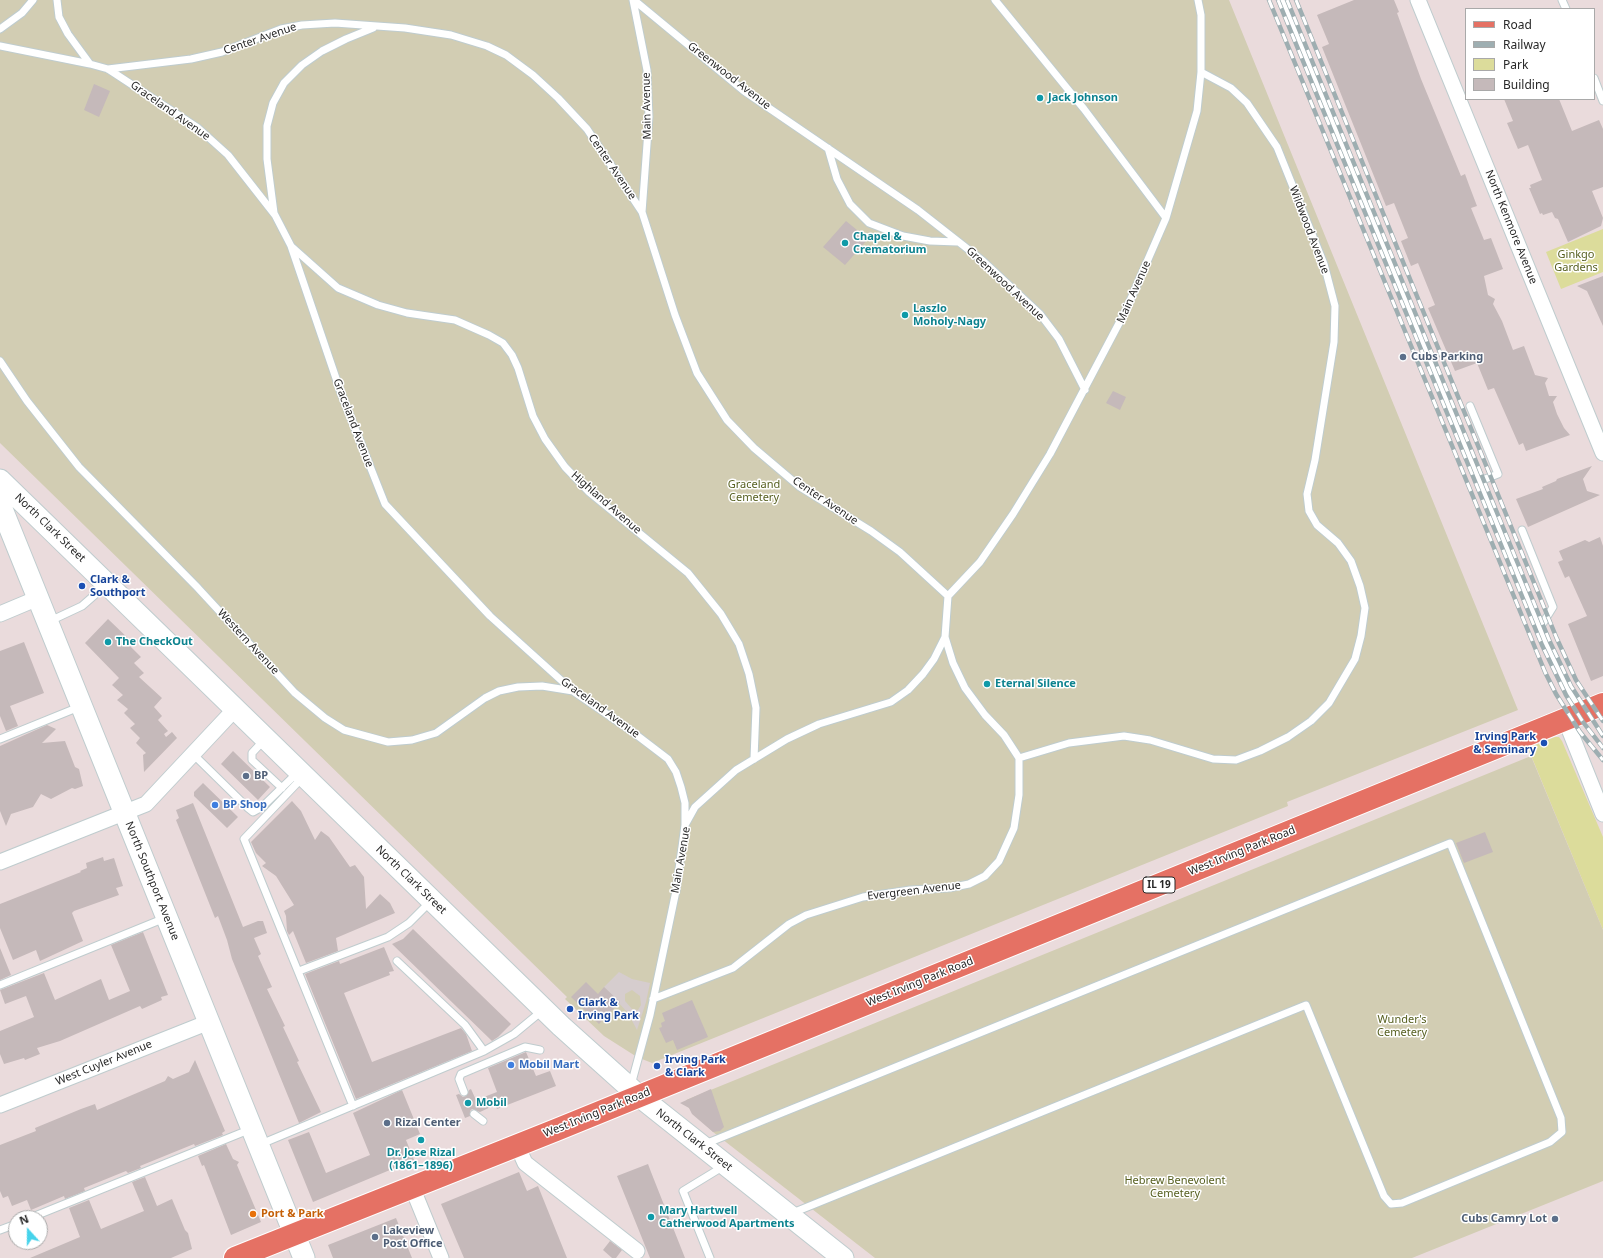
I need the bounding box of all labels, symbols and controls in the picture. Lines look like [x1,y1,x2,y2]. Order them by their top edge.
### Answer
legend [1465,8,1595,100]
text: Road [1503,16,1532,33]
street label: Center Avenue [222,20,298,58]
text: Railway [1503,36,1546,53]
street label: Greenwood Avenue [685,39,773,113]
text: Park [1503,56,1528,73]
street label: Main Avenue [640,72,654,140]
text: Building [1503,76,1550,93]
street label: Graceland Avenue [128,79,212,143]
place label: Jack Johnson [1048,91,1118,105]
marker: Jack Johnson [1035,93,1045,103]
street label: Center Avenue [585,132,639,202]
street label: North Kenmore Avenue [1482,168,1540,286]
street label: Wildwood Avenue [1286,184,1332,276]
place label: Chapel & Crematorium [853,230,926,256]
marker: Chapel & Crematorium [840,238,850,248]
street label: Greenwood Avenue [963,244,1047,324]
park label: Ginkgo Gardens [1554,248,1598,274]
street label: Main Avenue [1114,259,1154,325]
place label: Laszlo Moholy-Nagy [913,302,986,328]
marker: Laszlo Moholy-Nagy [900,310,910,320]
place label: Cubs Parking [1411,350,1483,364]
marker: Cubs Parking [1398,352,1408,362]
street label: Graceland Avenue [330,377,376,469]
street label: Highland Avenue [568,469,644,537]
street label: Center Avenue [790,474,860,528]
park label: Graceland Cemetery [728,478,780,504]
street label: North Clark Street [12,491,88,565]
place label: Clark & Southport [90,573,146,599]
marker: Clark & Southport [77,581,87,591]
street label: Western Avenue [214,607,282,677]
place label: The CheckOut [116,635,193,649]
marker: The CheckOut [103,637,113,647]
street label: Graceland Avenue [558,675,642,741]
place label: Eternal Silence [995,677,1076,691]
marker: Eternal Silence [982,679,992,689]
place label: Irving Park & Seminary [1473,730,1536,756]
marker: Irving Park & Seminary [1539,738,1549,748]
place label: BP [254,769,268,783]
marker: BP [241,771,251,781]
place label: BP Shop [223,798,267,812]
marker: BP Shop [210,800,220,810]
street label: North Southport Avenue [122,820,182,942]
street label: West Irving Park Road [1187,824,1297,878]
street label: Main Avenue [669,826,693,894]
street label: North Clark Street [373,843,449,917]
road number: IL 19 [1143,877,1175,893]
street label: Evergreen Avenue [866,879,962,903]
street label: West Irving Park Road [865,955,975,1009]
place label: Clark & Irving Park [578,996,639,1022]
marker: Clark & Irving Park [565,1004,575,1014]
park label: Wunder's Cemetery [1377,1013,1427,1039]
street label: West Cuyler Avenue [54,1038,154,1088]
place label: Irving Park & Clark [665,1053,726,1079]
place label: Mobil Mart [519,1058,579,1072]
marker: Mobil Mart [506,1060,516,1070]
marker: Irving Park & Clark [652,1061,662,1071]
street label: West Irving Park Road [542,1086,652,1140]
place label: Mobil [476,1096,507,1110]
marker: Mobil [463,1098,473,1108]
street label: North Clark Street [653,1106,735,1174]
place label: Rizal Center [395,1116,461,1130]
marker: Rizal Center [382,1118,392,1128]
marker: Dr. Jose Rizal (1861–1896) [416,1135,426,1145]
place label: Dr. Jose Rizal (1861–1896) [387,1146,455,1172]
park label: Hebrew Benevolent Cemetery [1124,1174,1226,1200]
place label: Mary Hartwell Catherwood Apartments [659,1204,795,1230]
place label: Port & Park [261,1207,324,1221]
marker: Port & Park [248,1209,258,1219]
north arrow [8,1210,48,1250]
text: N [17,1211,31,1228]
marker: Mary Hartwell Catherwood Apartments [646,1212,656,1222]
place label: Cubs Camry Lot [1461,1212,1547,1226]
marker: Cubs Camry Lot [1550,1214,1560,1224]
place label: Lakeview Post Office [383,1224,443,1250]
marker: Lakeview Post Office [370,1232,380,1242]

